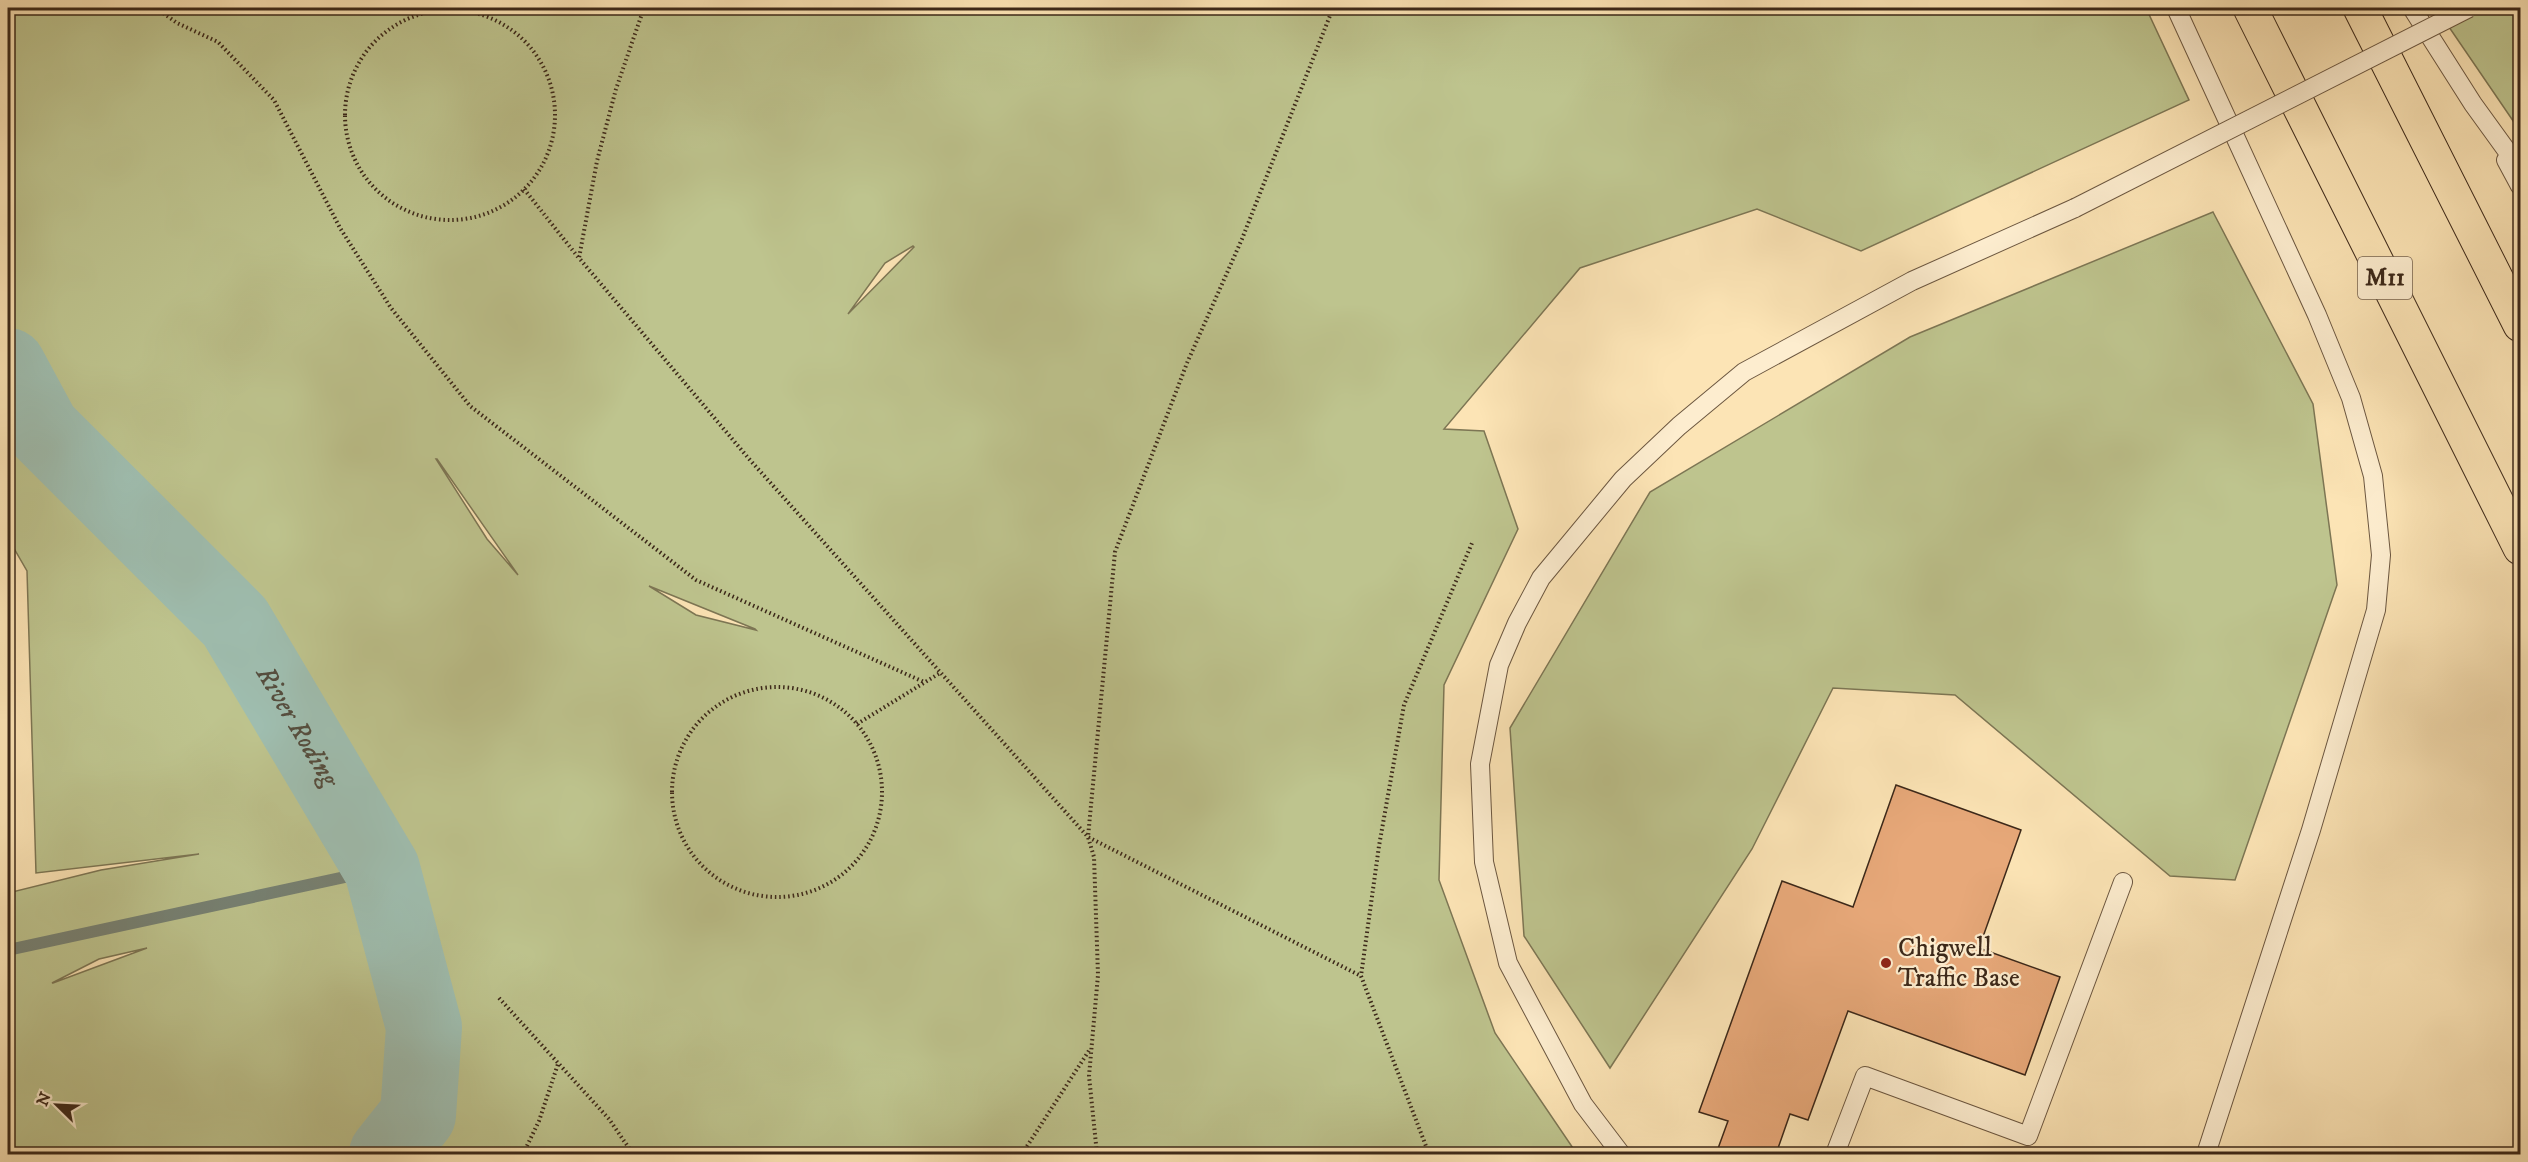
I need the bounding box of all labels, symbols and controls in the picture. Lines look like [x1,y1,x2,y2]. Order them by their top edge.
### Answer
road number: M11 [2358,257,2412,299]
water label: River Roding [247,659,347,795]
place label: Chigwell Traffic Base [1898,932,2020,995]
marker: Chigwell Traffic Base [1879,956,1893,970]
north arrow [27,1075,87,1135]
text: N [32,1089,56,1109]

